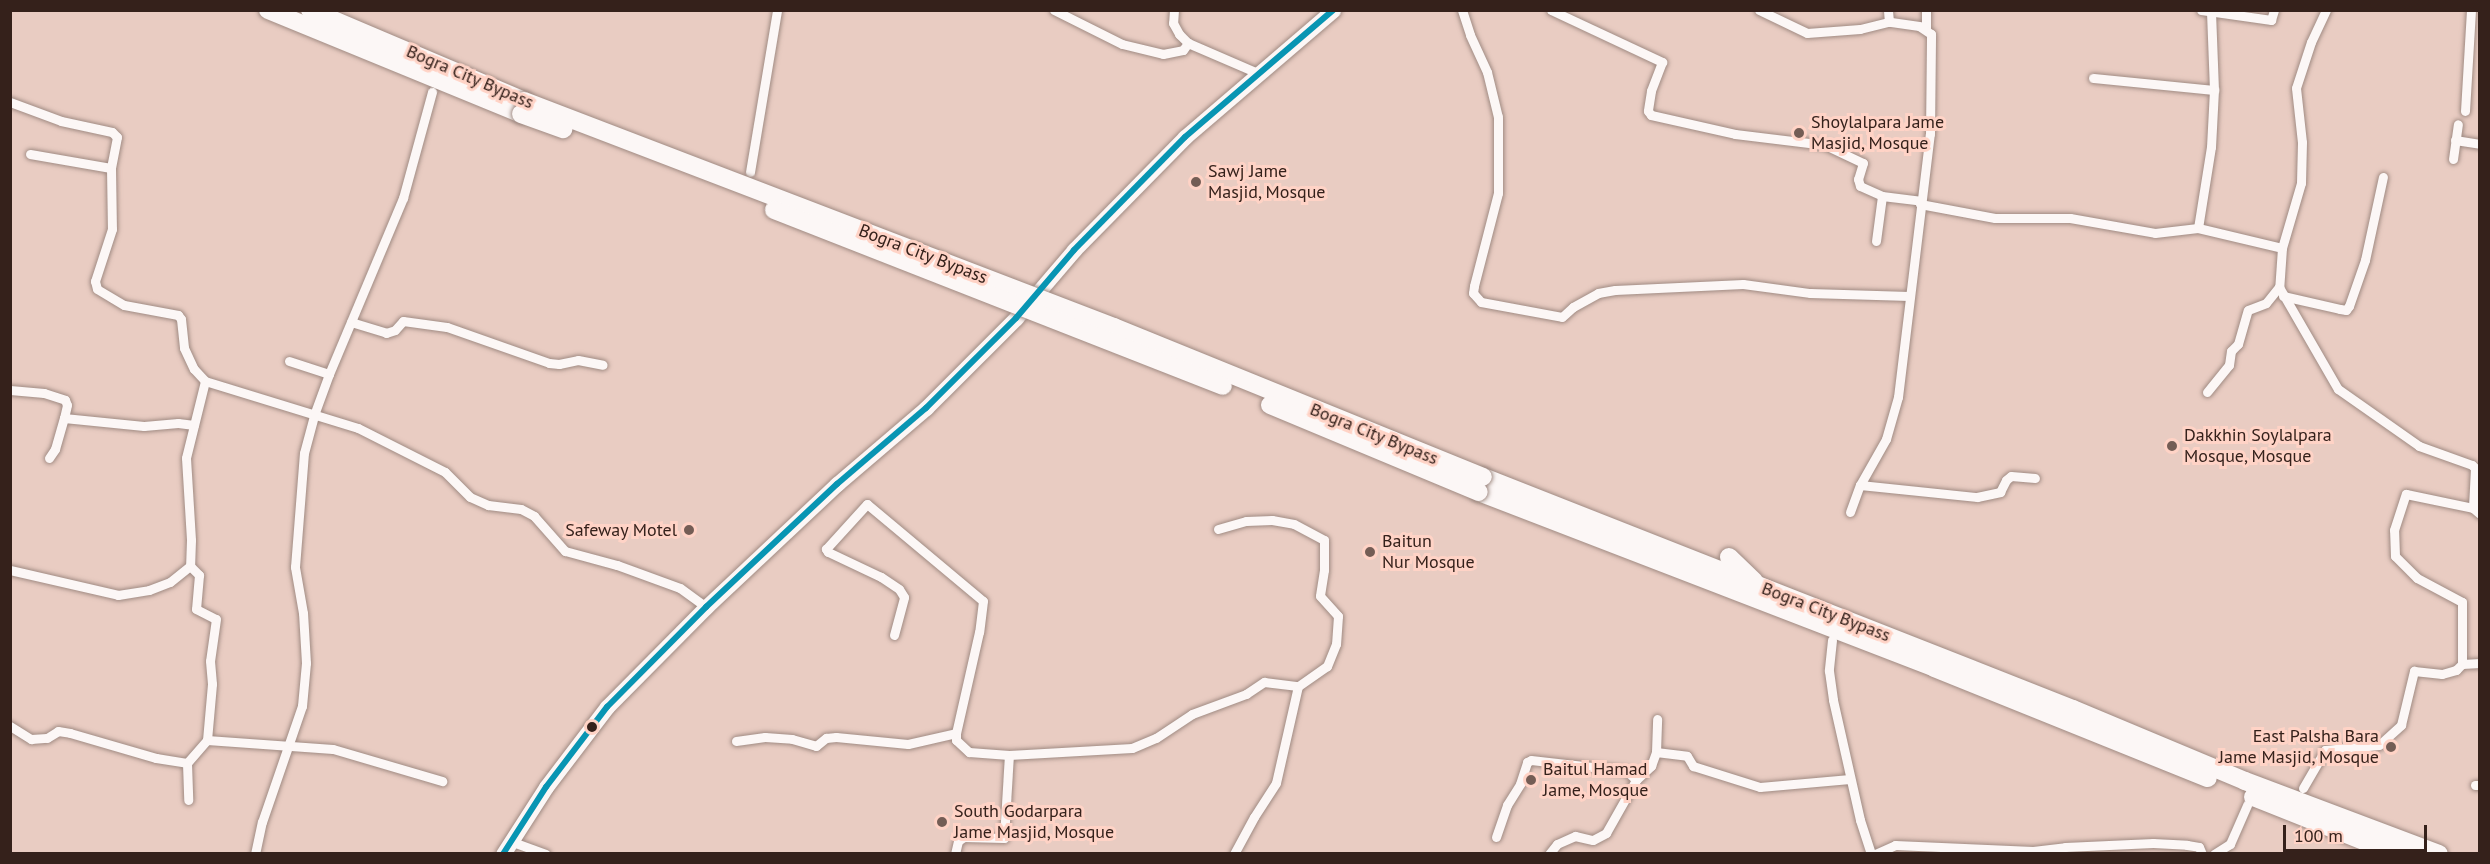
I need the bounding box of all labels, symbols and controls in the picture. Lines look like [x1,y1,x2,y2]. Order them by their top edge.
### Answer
street label: Bogra City Bypass [403,40,537,114]
place label: Shoylalpara Jame Masjid, Mosque [1811,112,1944,154]
marker: Shoylalpara Jame Masjid, Mosque [1792,126,1806,140]
place label: Sawj Jame Masjid, Mosque [1208,161,1327,204]
marker: Sawj Jame Masjid, Mosque [1189,175,1203,189]
street label: Bogra City Bypass [855,219,991,289]
street label: Bogra City Bypass [1307,398,1441,470]
place label: Dakkhin Soylalpara Mosque, Mosque [2184,425,2332,468]
marker: Dakkhin Soylalpara Mosque, Mosque [2165,439,2179,453]
place label: Safeway Motel [564,519,677,541]
marker: Safeway Motel [682,523,696,537]
place label: Baitun Nur Mosque [1382,531,1475,574]
marker: Baitun Nur Mosque [1363,545,1377,559]
street label: Bogra City Bypass [1758,577,1894,647]
unlabelled marker [586,721,598,733]
place label: East Palsha Bara Jame Masjid, Mosque [2217,726,2379,768]
marker: East Palsha Bara Jame Masjid, Mosque [2384,740,2398,754]
place label: Baitul Hamad Jame, Mosque [1543,759,1650,802]
marker: Baitul Hamad Jame, Mosque [1524,773,1538,787]
place label: South Godarpara Jame Masjid, Mosque [954,801,1116,844]
scale bar [2286,813,2430,851]
marker: South Godarpara Jame Masjid, Mosque [935,815,949,829]
text: 100 m [2294,824,2343,847]

